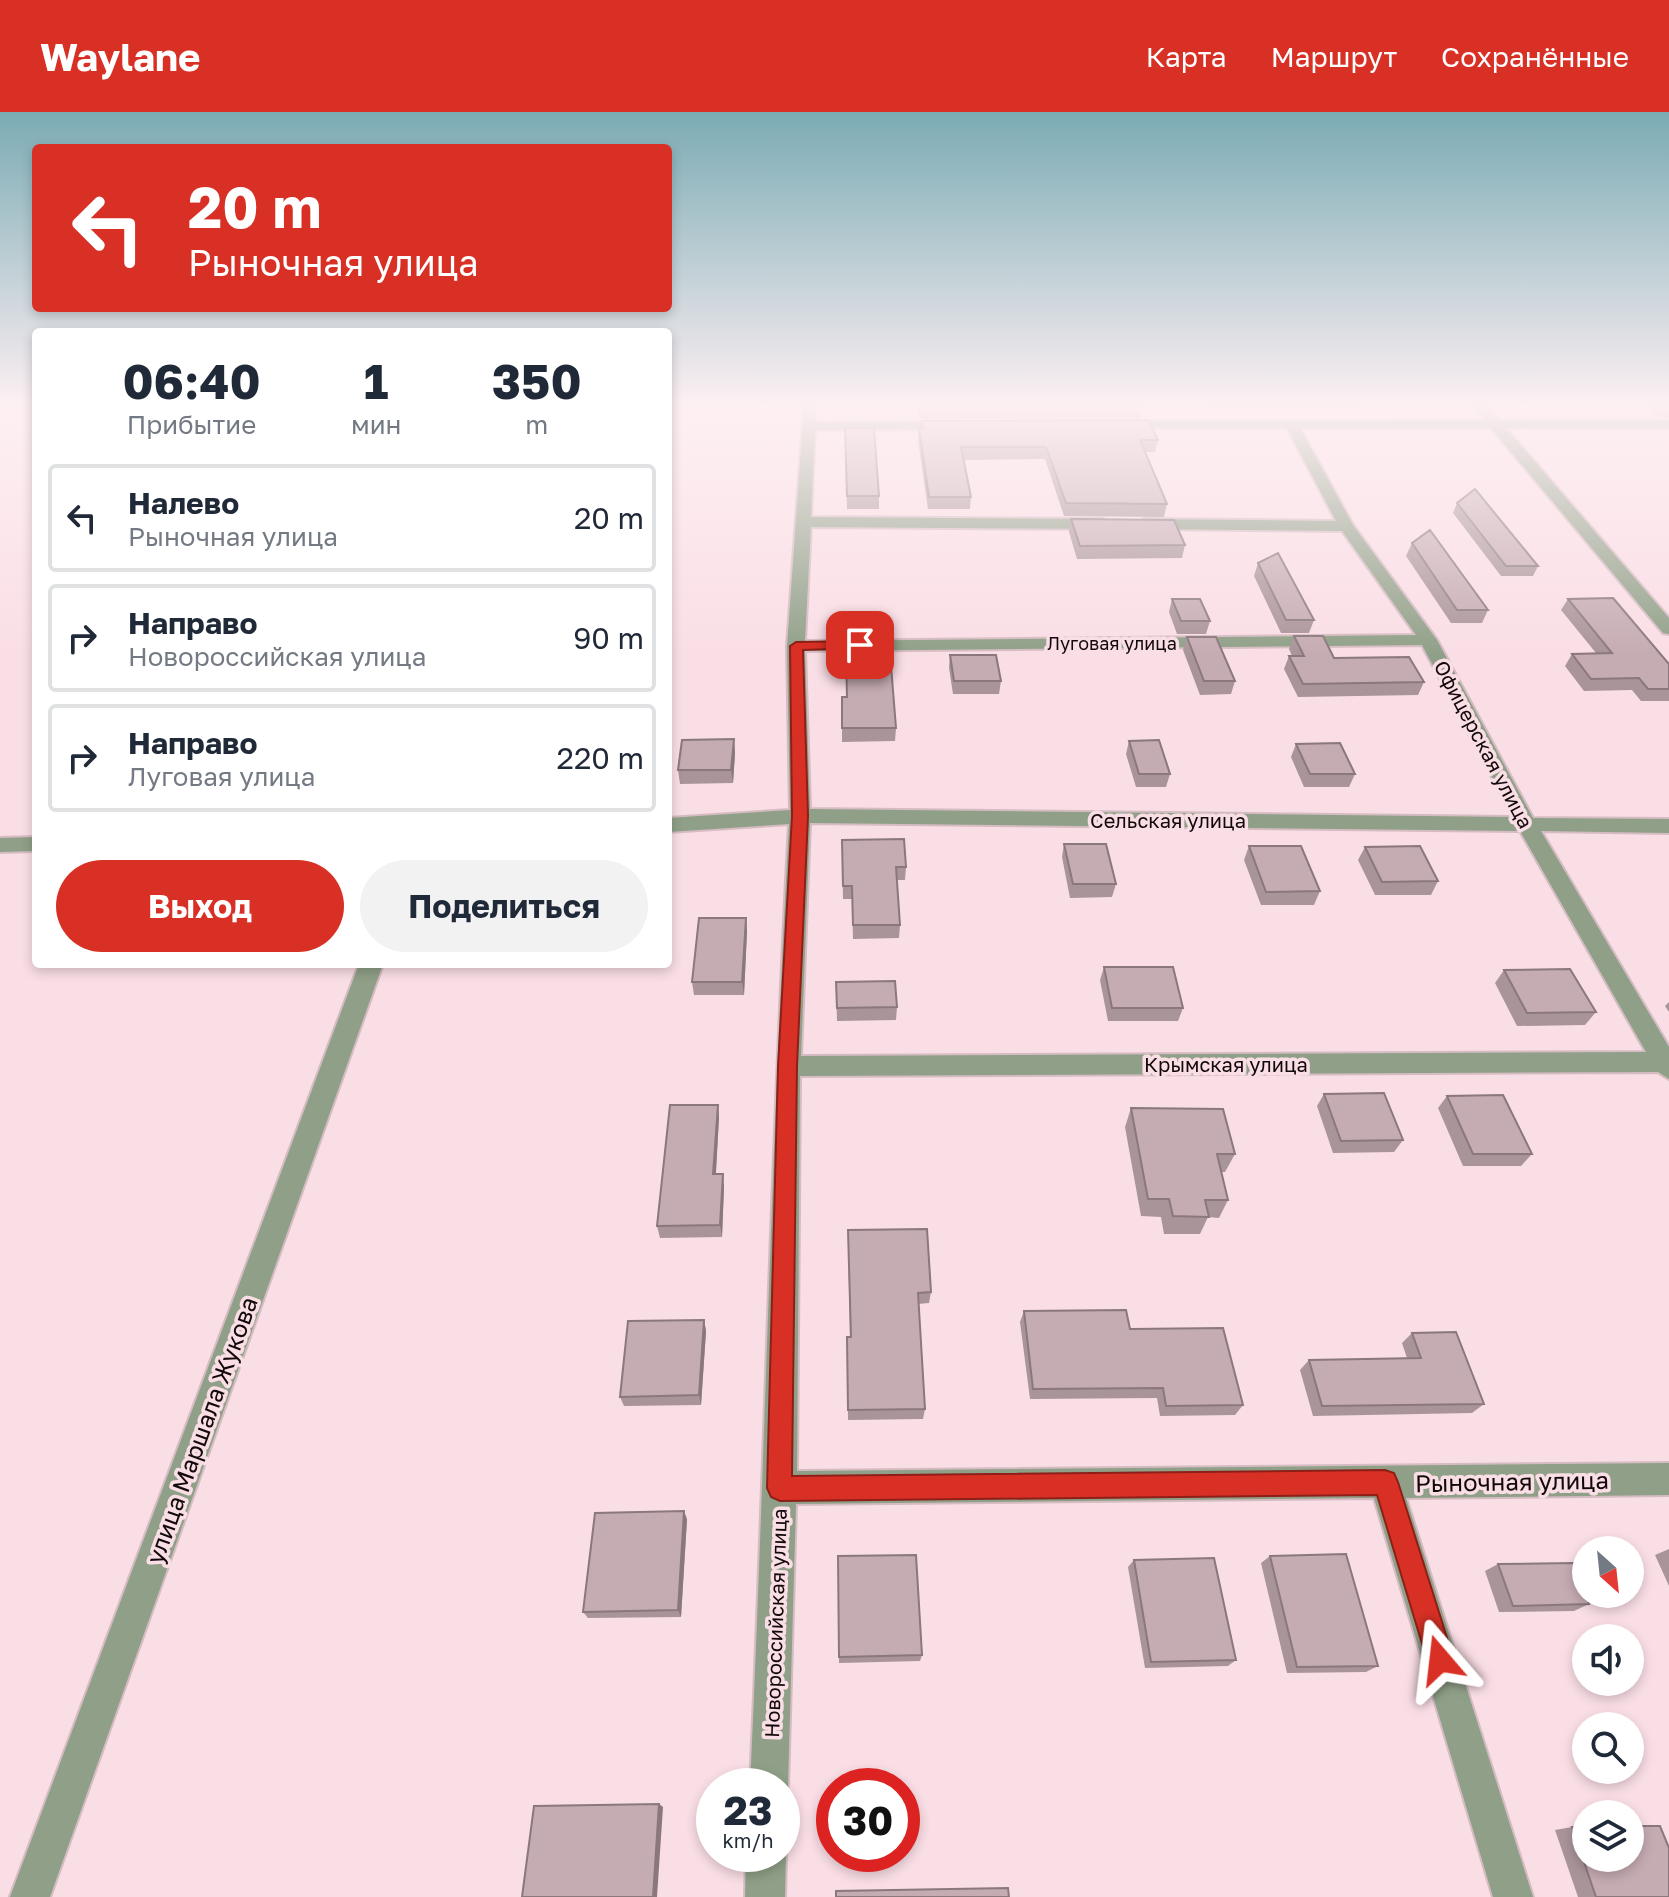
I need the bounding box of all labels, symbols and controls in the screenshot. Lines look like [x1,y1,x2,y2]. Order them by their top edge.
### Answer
text: Waylane [40,34,201,79]
text: Карта [1146,40,1227,73]
text: Маршрут [1271,40,1397,73]
text: Сохранённые [1441,40,1629,73]
text: 20 m [188,173,322,240]
icon: left [56,176,160,280]
text: Рыночная улица [188,241,479,284]
text: 06:40 [122,352,261,410]
text: 1 [364,352,389,410]
text: 350 [492,352,582,410]
text: Прибытие [127,409,256,440]
text: мин [351,409,401,440]
text: m [525,409,548,440]
text: Налево [128,485,239,521]
icon: left [60,496,104,540]
text: 20 m [574,500,644,536]
text: Рыночная улица [128,521,338,552]
text: Направо [128,605,257,641]
pin [826,611,894,679]
icon: right [60,616,104,660]
text: 90 m [573,620,644,656]
icon: arrive [838,623,882,667]
street label: Луговая улица [1047,632,1177,654]
text: Новороссийская улица [128,641,426,672]
street label: Офицерская улица [1430,656,1538,832]
text: Направо [128,725,257,761]
icon: right [60,736,104,780]
text: 220 m [557,740,644,776]
text: Луговая улица [128,761,315,792]
street label: Сельская улица [1090,808,1246,832]
button: Выход [56,860,344,952]
button: Поделиться [360,860,648,952]
street label: Крымская улица [1144,1052,1308,1076]
street label: улица Маршала Жукова [139,1292,263,1568]
street label: Рыночная улица [1415,1465,1609,1497]
street label: Новороссийская улица [759,1508,791,1738]
north arrow [1572,1536,1644,1608]
map controls [1572,1536,1644,1872]
position arrow [1398,1618,1482,1702]
button: sound [1572,1624,1644,1696]
button: search [1572,1712,1644,1784]
speed limit sign: 30 [816,1768,920,1872]
text: 23 [724,1786,772,1834]
button: layers [1572,1800,1644,1872]
text: km/h [723,1828,773,1852]

